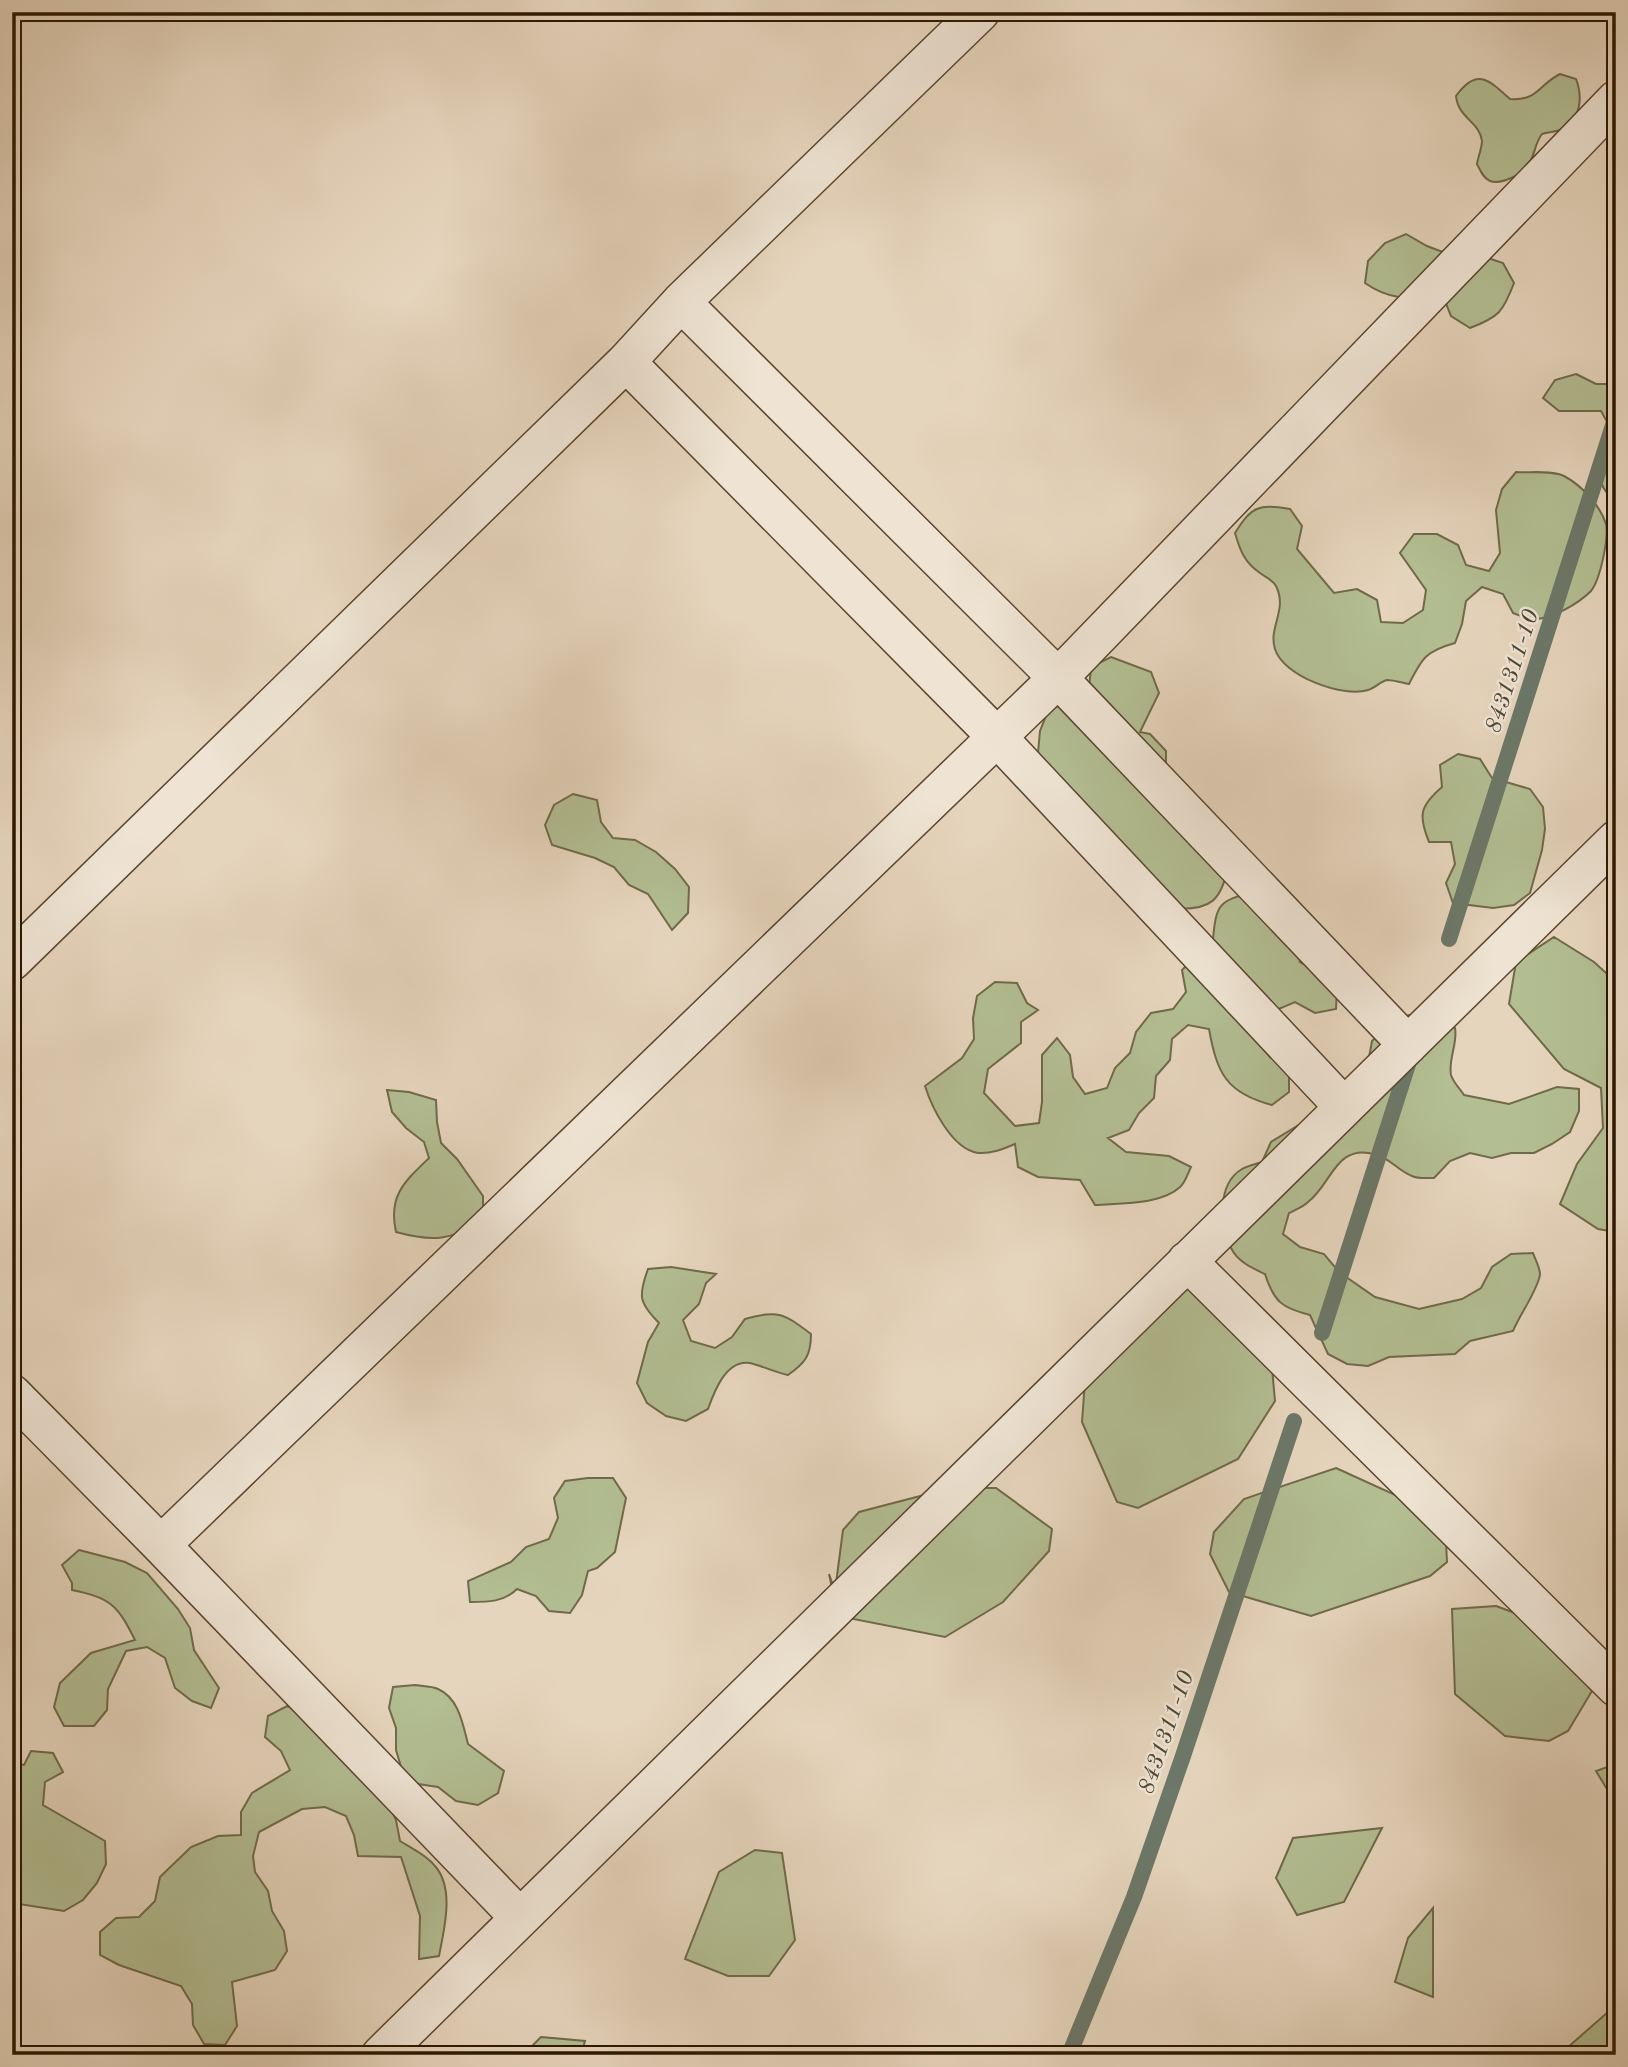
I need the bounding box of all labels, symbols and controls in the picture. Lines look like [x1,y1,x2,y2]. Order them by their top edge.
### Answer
water label: 8431311-10 [1482,607,1543,736]
water label: 8431311-10 [1135,1668,1198,1797]

